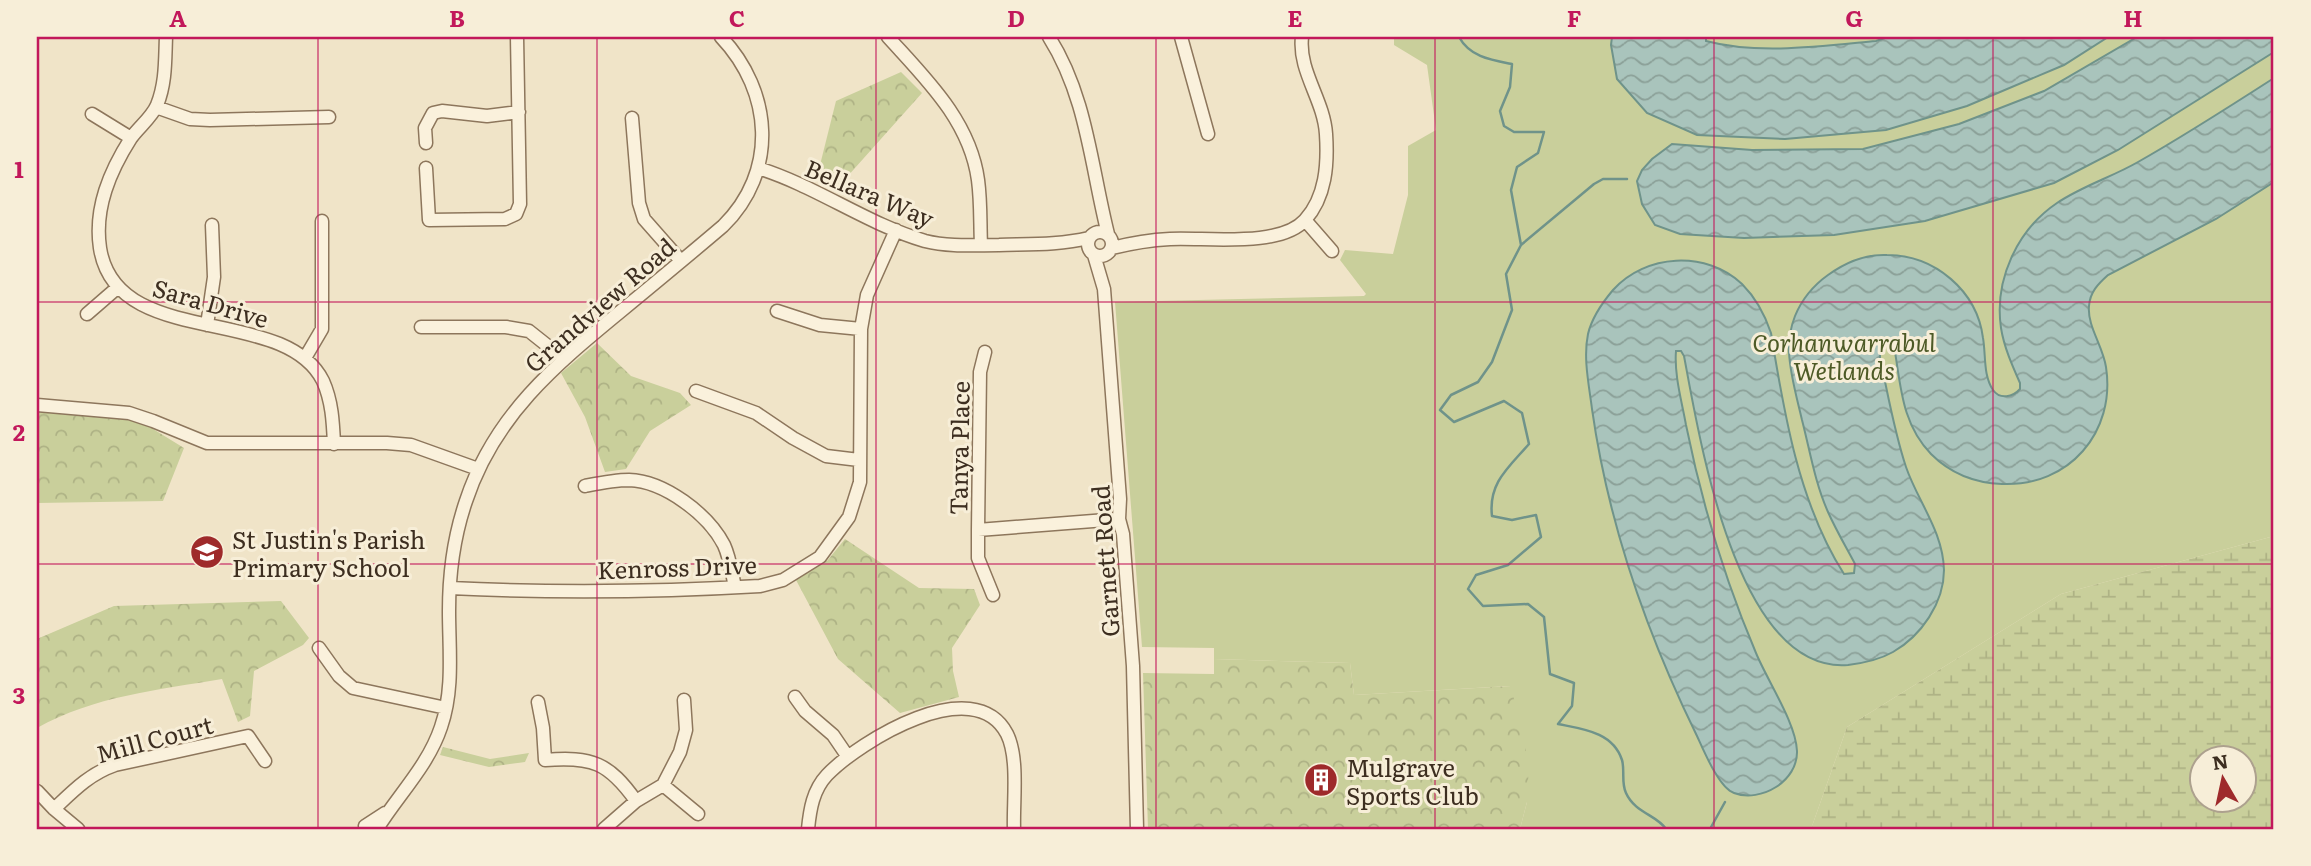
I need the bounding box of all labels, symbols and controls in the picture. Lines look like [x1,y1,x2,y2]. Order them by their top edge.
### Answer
text: A [169,0,187,34]
text: B [449,0,465,34]
text: C [729,0,745,34]
text: D [1007,0,1025,34]
text: E [1287,0,1303,34]
text: F [1567,0,1582,34]
text: G [1845,0,1863,34]
text: H [2123,0,2143,34]
street label: Bellara Way [800,149,940,235]
text: 1 [14,151,24,185]
street label: Grandview Road [516,228,682,379]
street label: Sara Drive [149,269,273,335]
park label: Corhanwarrabul Wetlands [1752,324,1936,387]
street label: Tanya Place [939,381,977,515]
text: 2 [13,414,25,448]
street label: Garnett Road [1081,483,1127,638]
place label: St Justin's Parish Primary School [232,521,426,584]
school or university icon: St Justin's Parish Primary School [188,533,226,571]
street label: Kenross Drive [597,546,757,586]
text: 3 [13,677,25,711]
street label: Mill Court [92,706,217,770]
north arrow [2188,744,2258,814]
text: N [2210,746,2230,776]
place label: Mulgrave Sports Club [1346,749,1479,812]
building icon: Mulgrave Sports Club [1302,761,1340,799]

